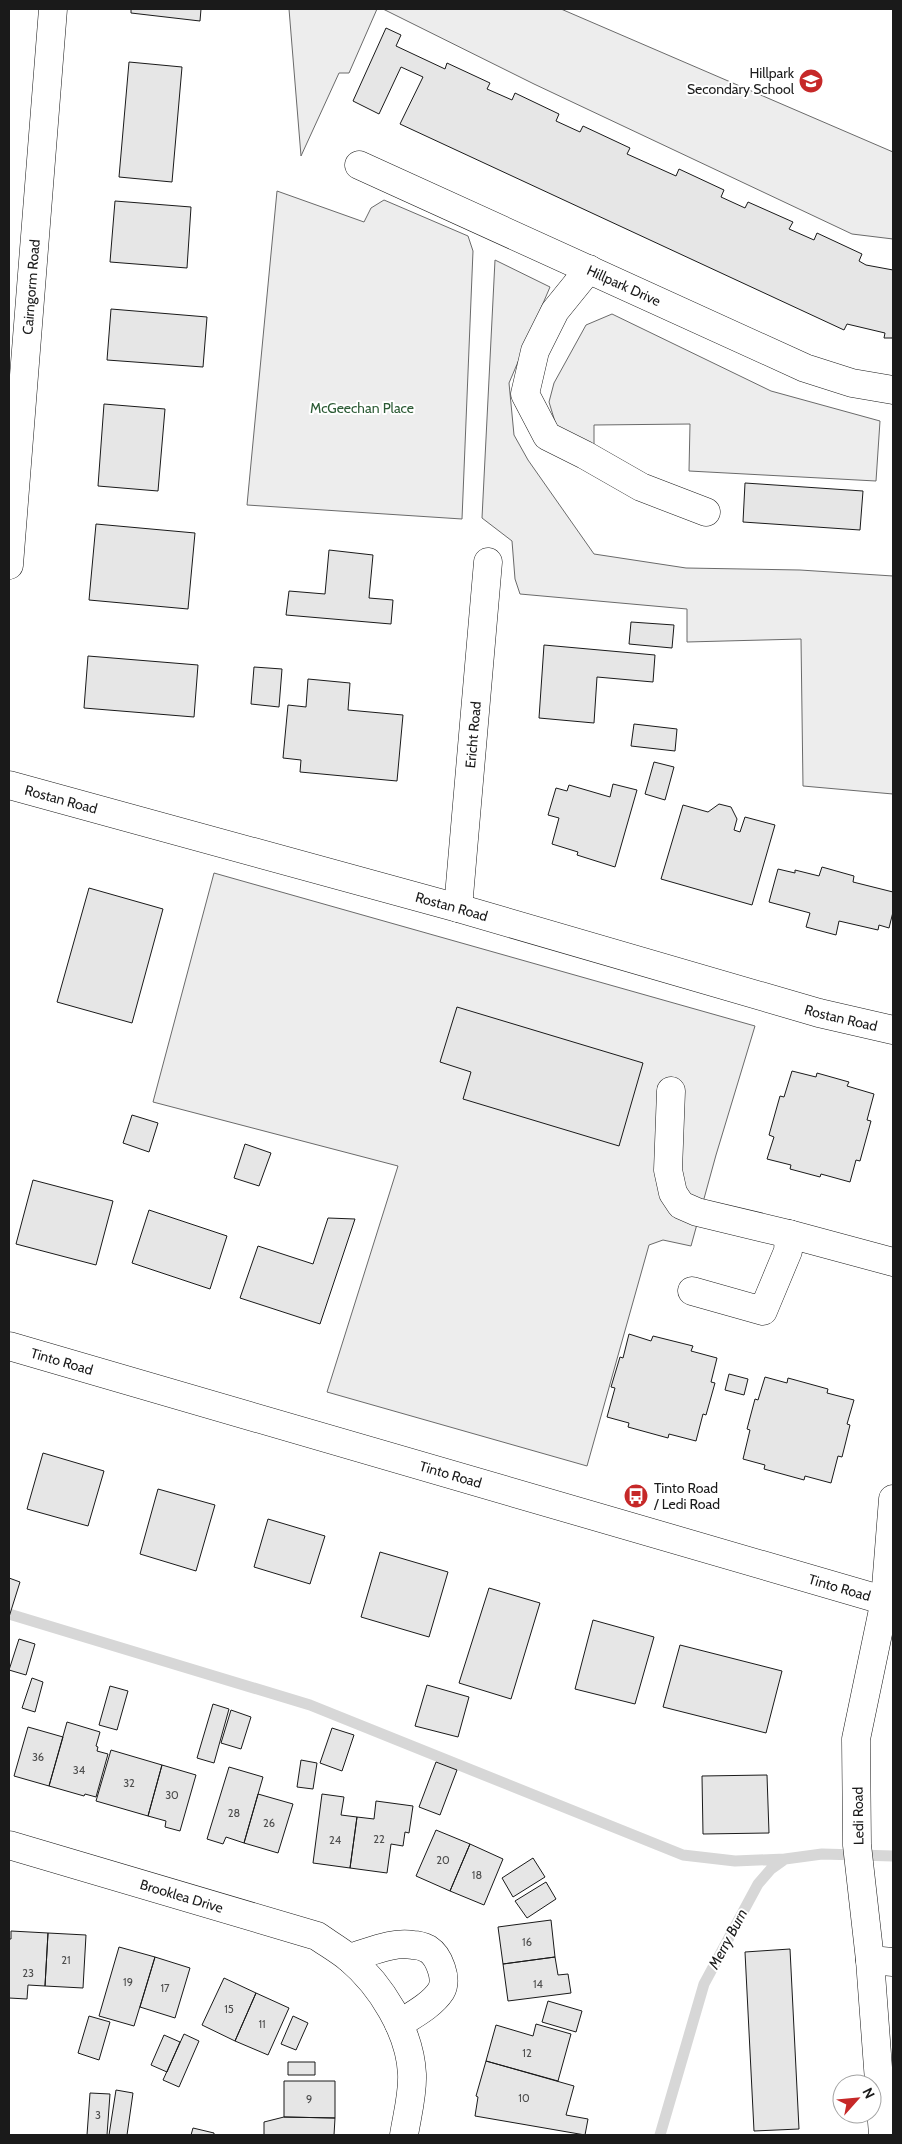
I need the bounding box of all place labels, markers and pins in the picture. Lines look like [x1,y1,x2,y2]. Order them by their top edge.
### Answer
place label: Hillpark Secondary School [687,64,795,98]
school or university icon: Hillpark Secondary School [798,68,824,94]
place label: Tinto Road / Ledi Road [653,1479,720,1513]
bus stop icon: Tinto Road / Ledi Road [623,1483,649,1509]

